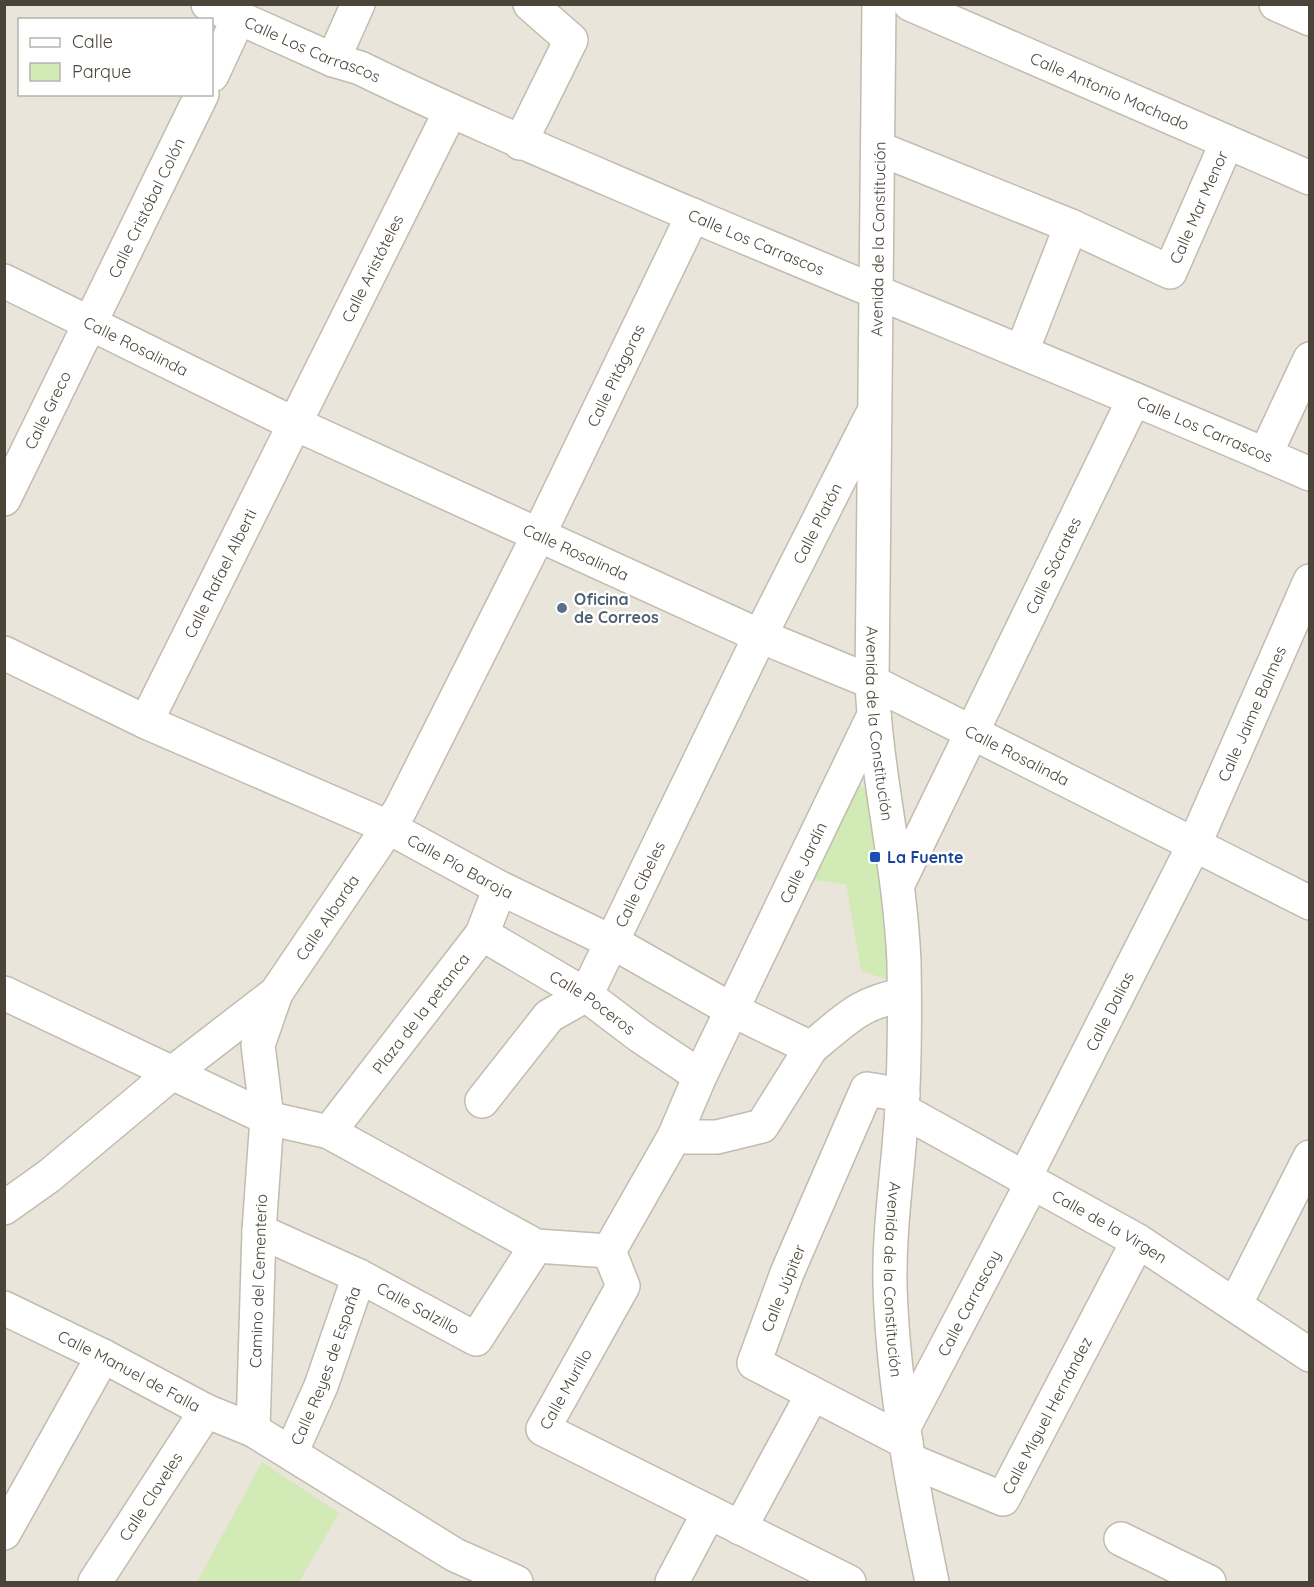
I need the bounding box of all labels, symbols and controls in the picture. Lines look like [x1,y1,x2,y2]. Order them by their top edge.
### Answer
street label: Calle Los Carrascos [241,12,384,86]
legend [18,18,213,96]
text: Calle [72,30,113,53]
street label: Calle Antonio Machado [1027,48,1193,134]
text: Parque [72,60,131,83]
street label: Calle Cristóbal Colón [104,134,189,281]
street label: Avenida de la Constitución [866,141,890,337]
street label: Calle Mar Menor [1165,147,1232,267]
street label: Calle Los Carrascos [685,205,827,279]
street label: Calle Aristóteles [337,211,407,325]
street label: Calle Rosalinda [80,312,192,380]
street label: Calle Pitágoras [582,321,649,430]
street label: Calle Greco [20,368,75,453]
street label: Calle Los Carrascos [1134,391,1276,467]
street label: Calle Platón [788,480,846,567]
street label: Calle Rafael Alberti [179,506,261,641]
street label: Calle Sócrates [1021,514,1085,617]
street label: Calle Rosalinda [520,519,632,585]
place label: Oficina de Correos [574,589,659,627]
marker: Oficina de Correos [555,601,569,615]
street label: Avenida de la Constitución [862,626,898,822]
street label: Calle Jaime Balmes [1213,643,1290,785]
street label: Calle Rosalinda [962,721,1073,790]
street label: Calle Jardín [775,819,831,907]
street label: Calle Pío Baroja [404,830,517,903]
street label: Calle Cibeles [610,838,669,931]
place label: La Fuente [887,847,964,867]
marker: La Fuente [868,850,882,864]
street label: Calle Albarda [291,871,363,964]
street label: Plaza de la petanca [368,949,473,1077]
street label: Calle Poceros [546,966,639,1039]
street label: Calle Dalias [1081,968,1138,1054]
street label: Avenida de la Constitución [880,1181,907,1378]
street label: Calle de la Virgen [1049,1185,1171,1268]
street label: Camino del Cementerio [245,1194,271,1368]
street label: Calle Júpiter [756,1241,810,1335]
street label: Calle Carrascoy [933,1246,1005,1360]
street label: Calle Salzillo [373,1278,463,1338]
street label: Calle Reyes de España [286,1284,365,1448]
street label: Calle Manuel de Falla [55,1326,204,1416]
street label: Calle Miguel Hernández [997,1333,1096,1498]
street label: Calle Murillo [535,1345,596,1433]
street label: Calle Claveles [114,1448,187,1545]

